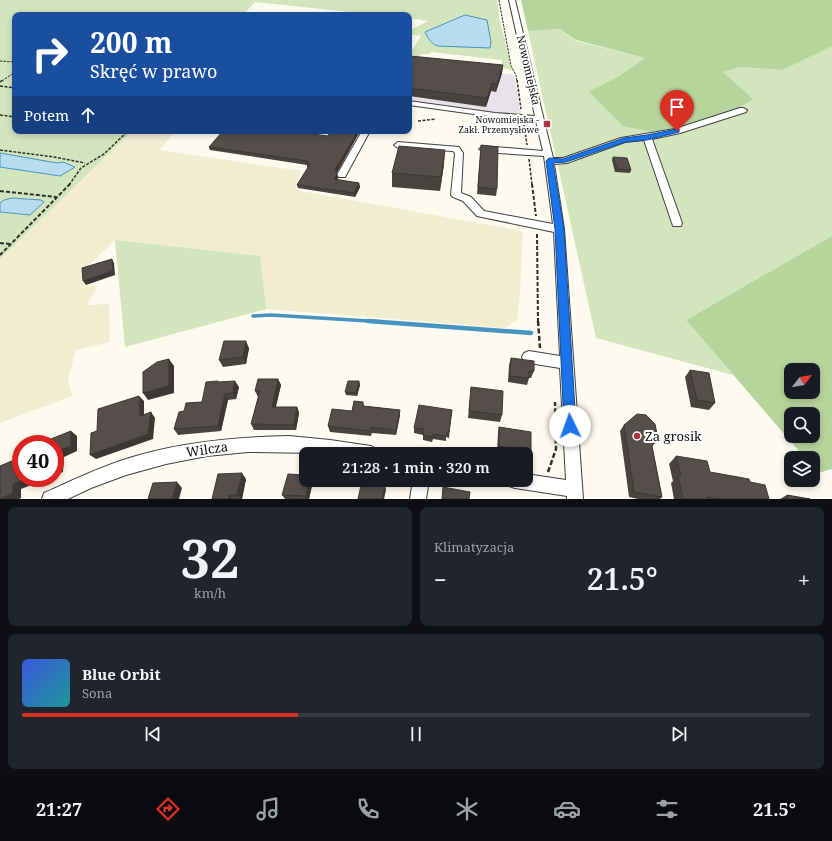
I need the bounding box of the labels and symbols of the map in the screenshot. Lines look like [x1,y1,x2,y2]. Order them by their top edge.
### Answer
street label: Nowomiejska [514,34,544,106]
pin [660,90,694,131]
place label: Nowomiejska - Zakł. Przemysłowe [459,113,539,136]
marker: Nowomiejska - Zakł. Przemysłowe [542,119,552,129]
north arrow [784,363,820,399]
position arrow [549,405,591,447]
place label: Za grosik [645,427,702,445]
marker: Za grosik [632,431,642,441]
speed limit sign: 40 [12,435,64,487]
street label: Wilcza [185,437,229,461]

